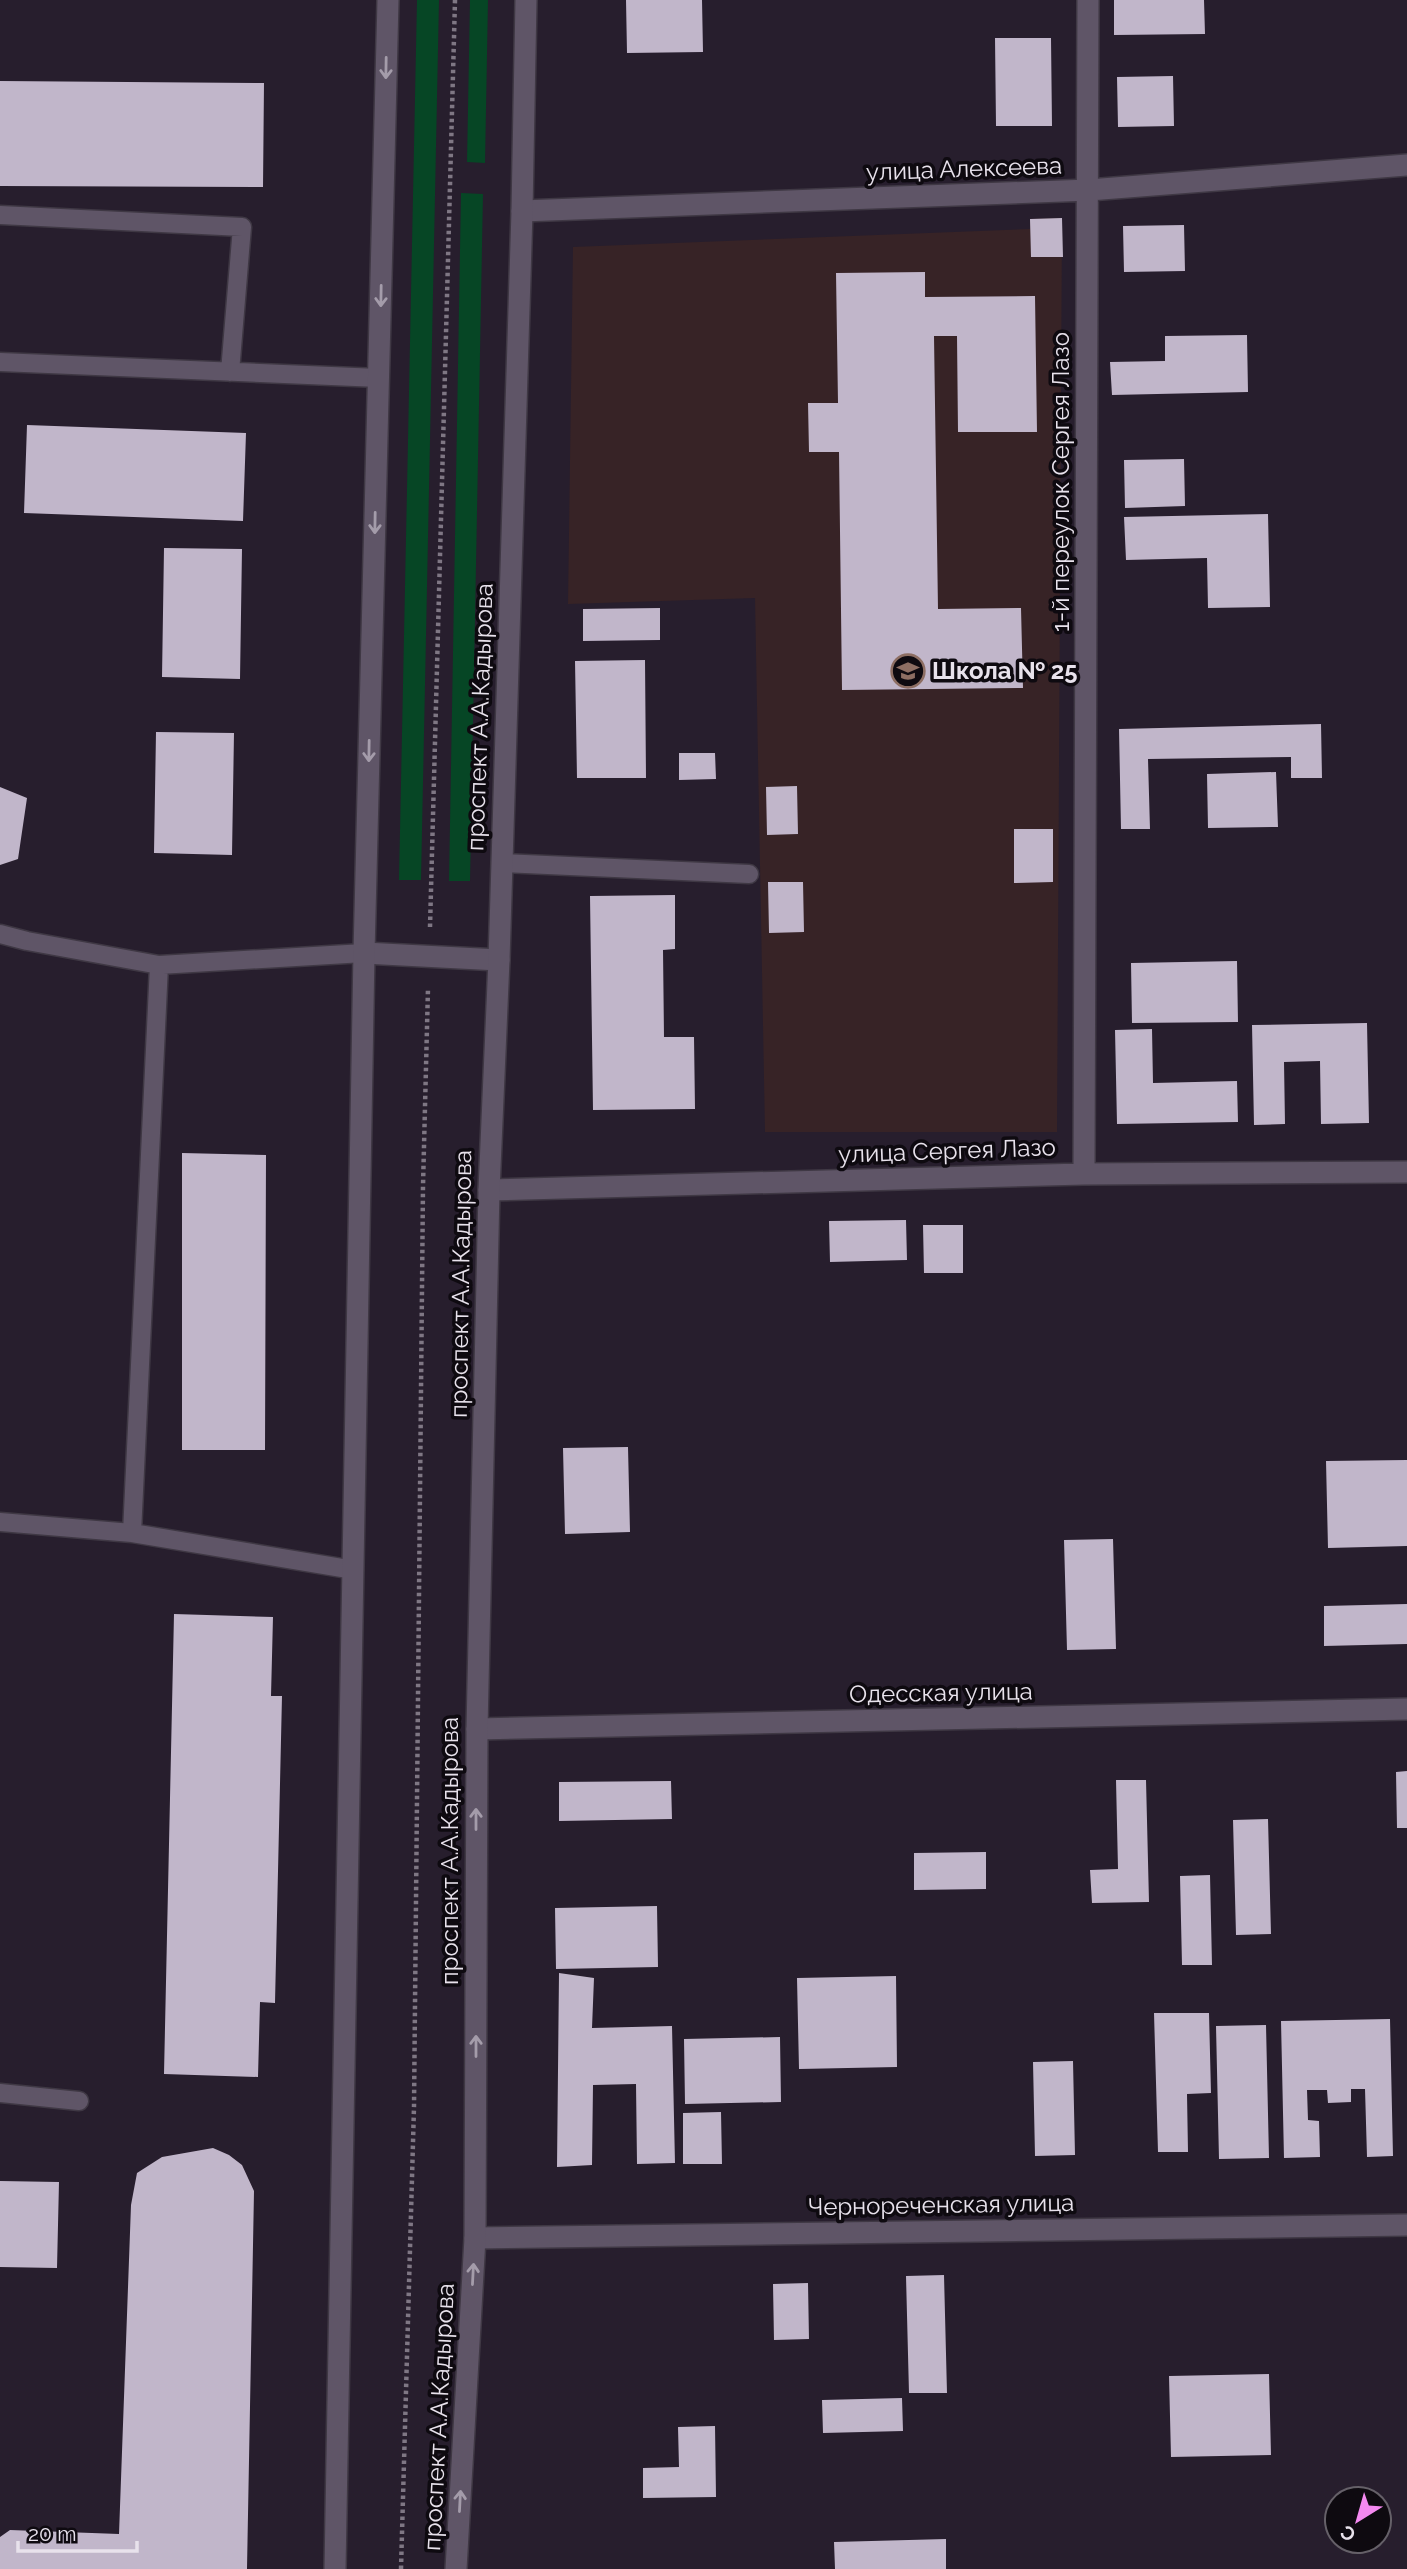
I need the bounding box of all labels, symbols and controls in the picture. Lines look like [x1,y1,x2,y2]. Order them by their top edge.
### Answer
one-way arrow [379,56,393,79]
street label: улица Алексеева [865,151,1063,186]
one-way arrow [374,284,387,307]
street label: 1-й переулок Сергея Лазо [1046,332,1075,632]
one-way arrow [368,511,382,534]
street label: проспект А.А.Кадырова [460,583,499,851]
school or university icon: Школа № 25 [889,652,927,690]
place label: Школа № 25 [932,656,1078,685]
one-way arrow [363,739,376,762]
street label: улица Сергея Лазо [838,1132,1056,1169]
street label: проспект А.А.Кадырова [444,1150,477,1418]
street label: Одесская улица [849,1676,1033,1709]
street label: проспект А.А.Кадырова [435,1717,464,1985]
one-way arrow [469,1808,483,1831]
one-way arrow [469,2035,483,2058]
street label: Чернореченская улица [808,2188,1074,2221]
one-way arrow [467,2263,480,2285]
street label: проспект А.А.Кадырова [417,2282,460,2552]
north arrow [1323,2485,1393,2555]
one-way arrow [454,2490,467,2513]
scale bar [18,2510,136,2554]
text: 20 m [28,2521,76,2546]
text: С [1336,2521,1360,2546]

